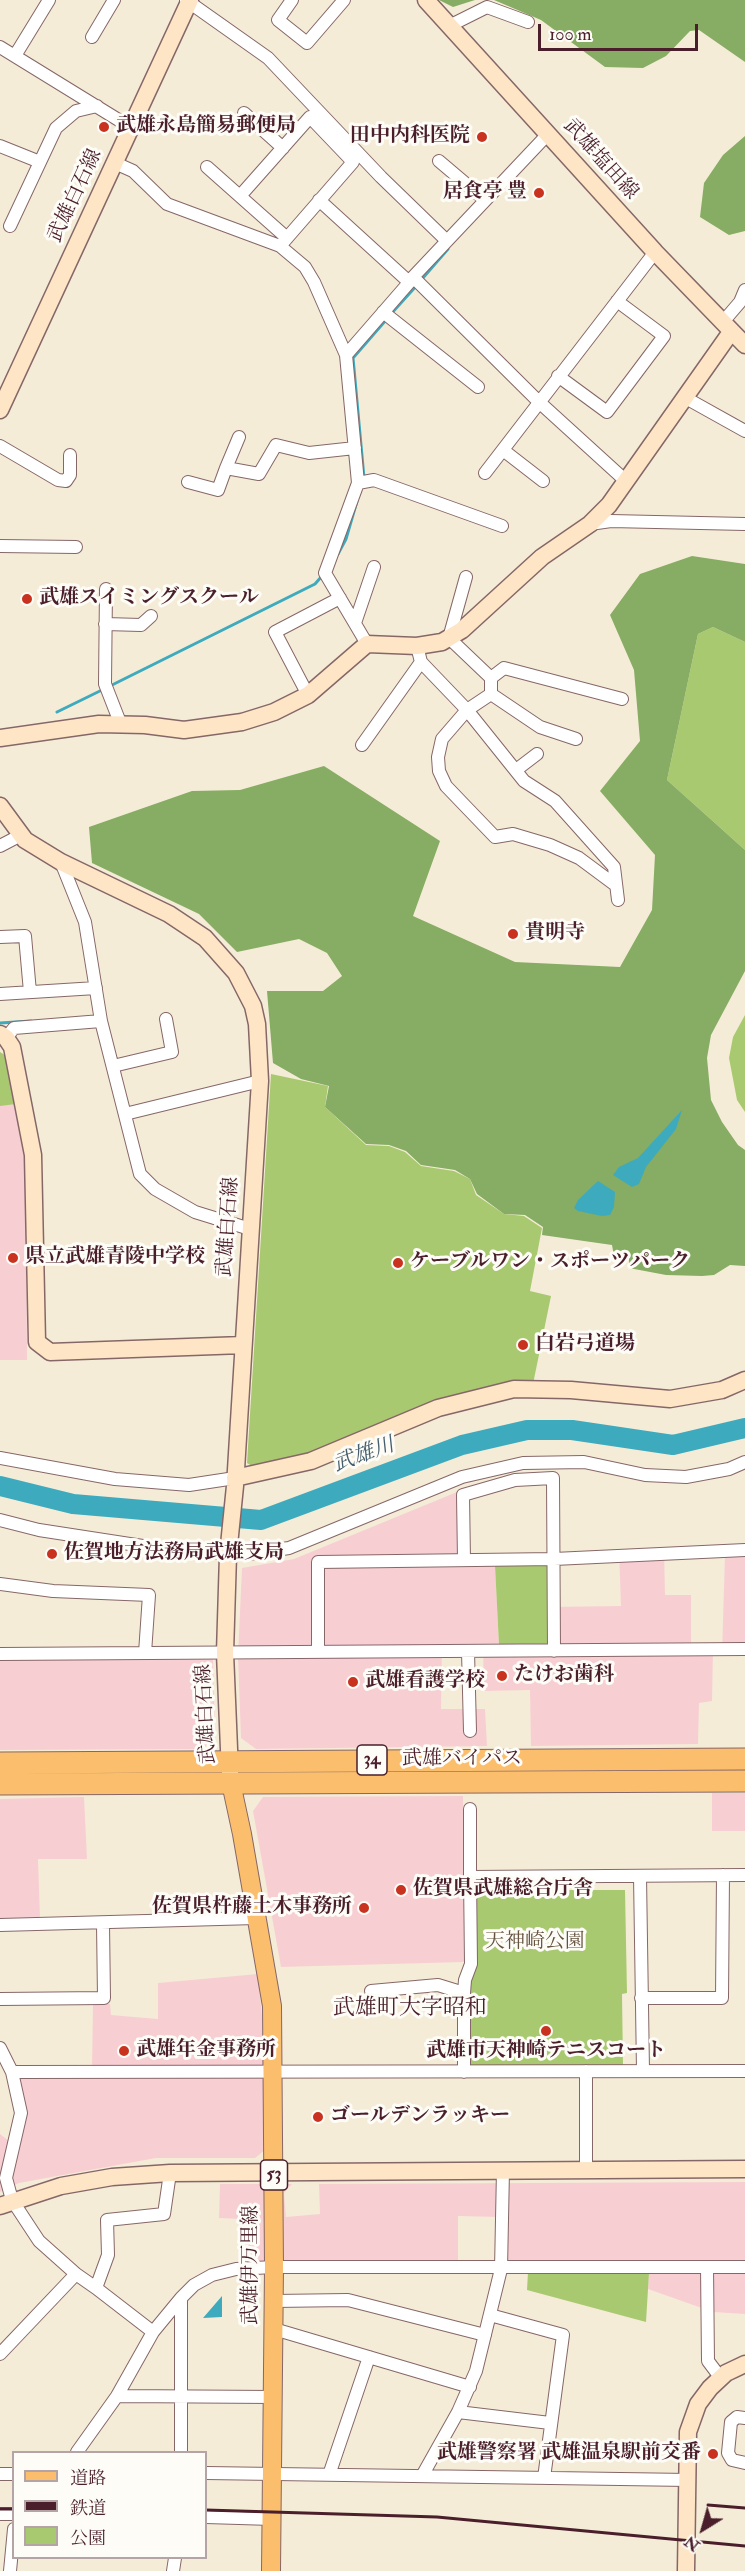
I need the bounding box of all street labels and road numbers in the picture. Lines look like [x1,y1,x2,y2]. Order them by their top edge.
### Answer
street label: 武雄塩田線 [558,115,642,205]
street label: 武雄白石線 [44,146,108,246]
street label: 武雄白石線 [214,1176,244,1278]
street label: 武雄白石線 [192,1663,222,1765]
road number: 34 [357,1745,387,1775]
street label: 武雄バイパス [402,1748,522,1772]
road number: 53 [260,2160,288,2190]
street label: 武雄伊万里線 [240,2205,264,2325]

